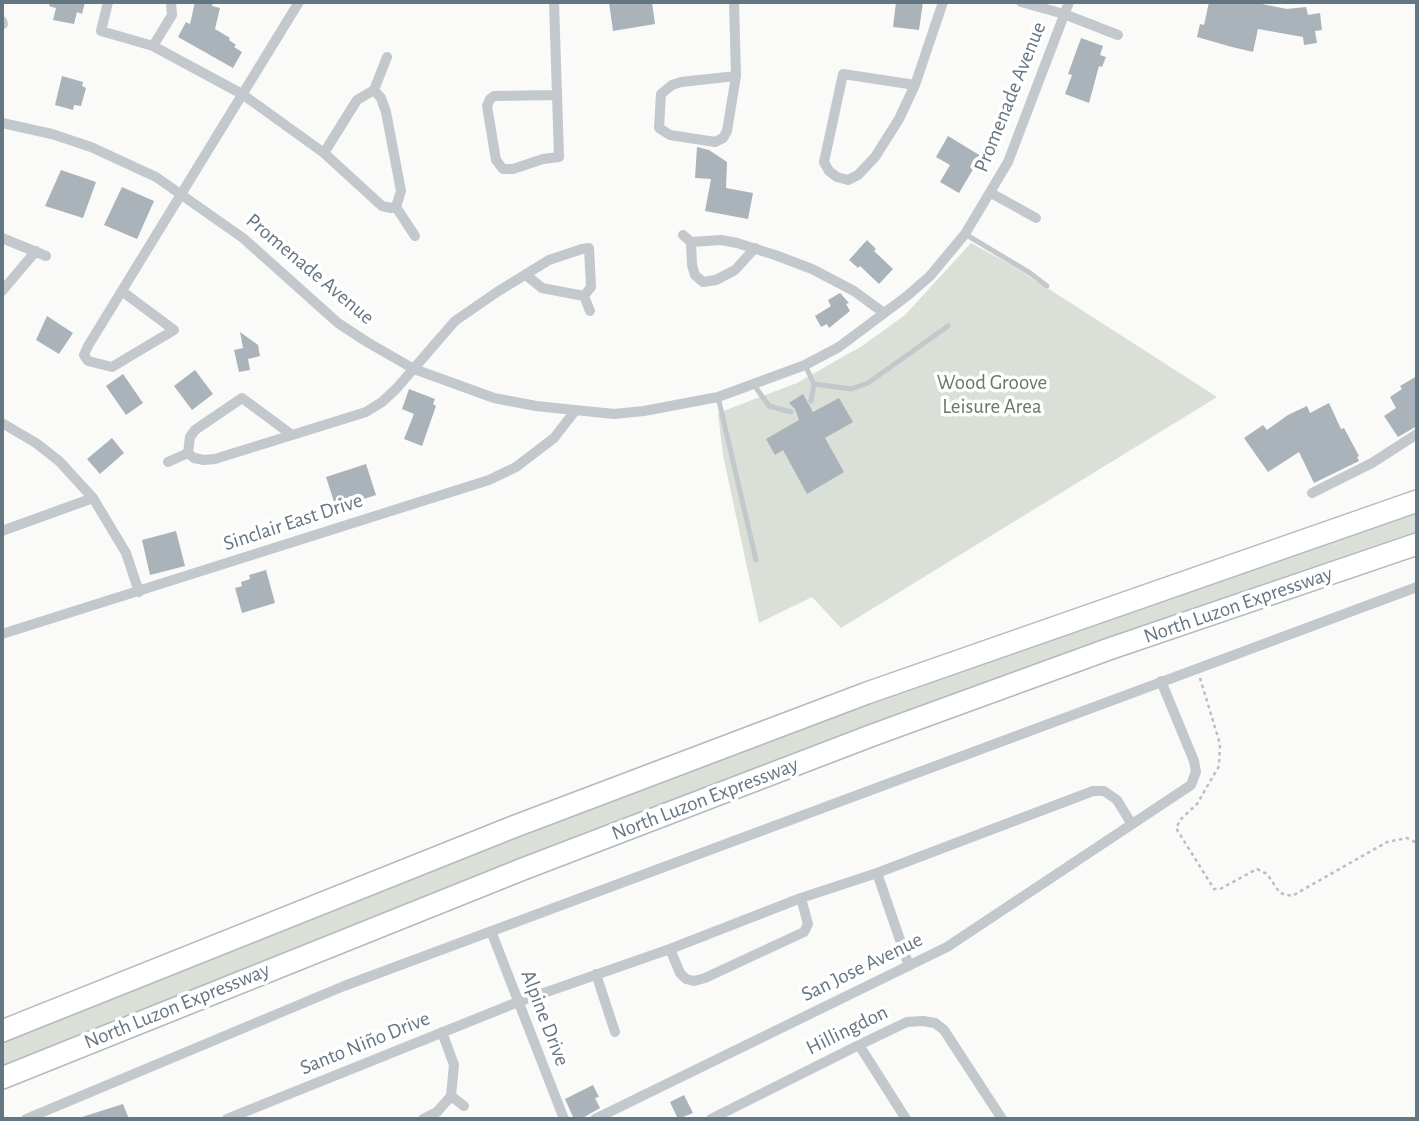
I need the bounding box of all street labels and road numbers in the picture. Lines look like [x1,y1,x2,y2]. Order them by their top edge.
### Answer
street label: Promenade Avenue [968,18,1052,176]
street label: Promenade Avenue [241,208,379,330]
street label: Sinclair East Drive [220,488,366,556]
street label: North Luzon Expressway [1140,561,1336,649]
street label: North Luzon Expressway [608,752,802,846]
street label: San Jose Avenue [797,927,927,1007]
street label: North Luzon Expressway [80,957,274,1055]
street label: Alpine Drive [515,966,575,1070]
street label: Hillingdon [802,999,892,1061]
street label: Santo Niño Drive [296,1006,434,1080]

